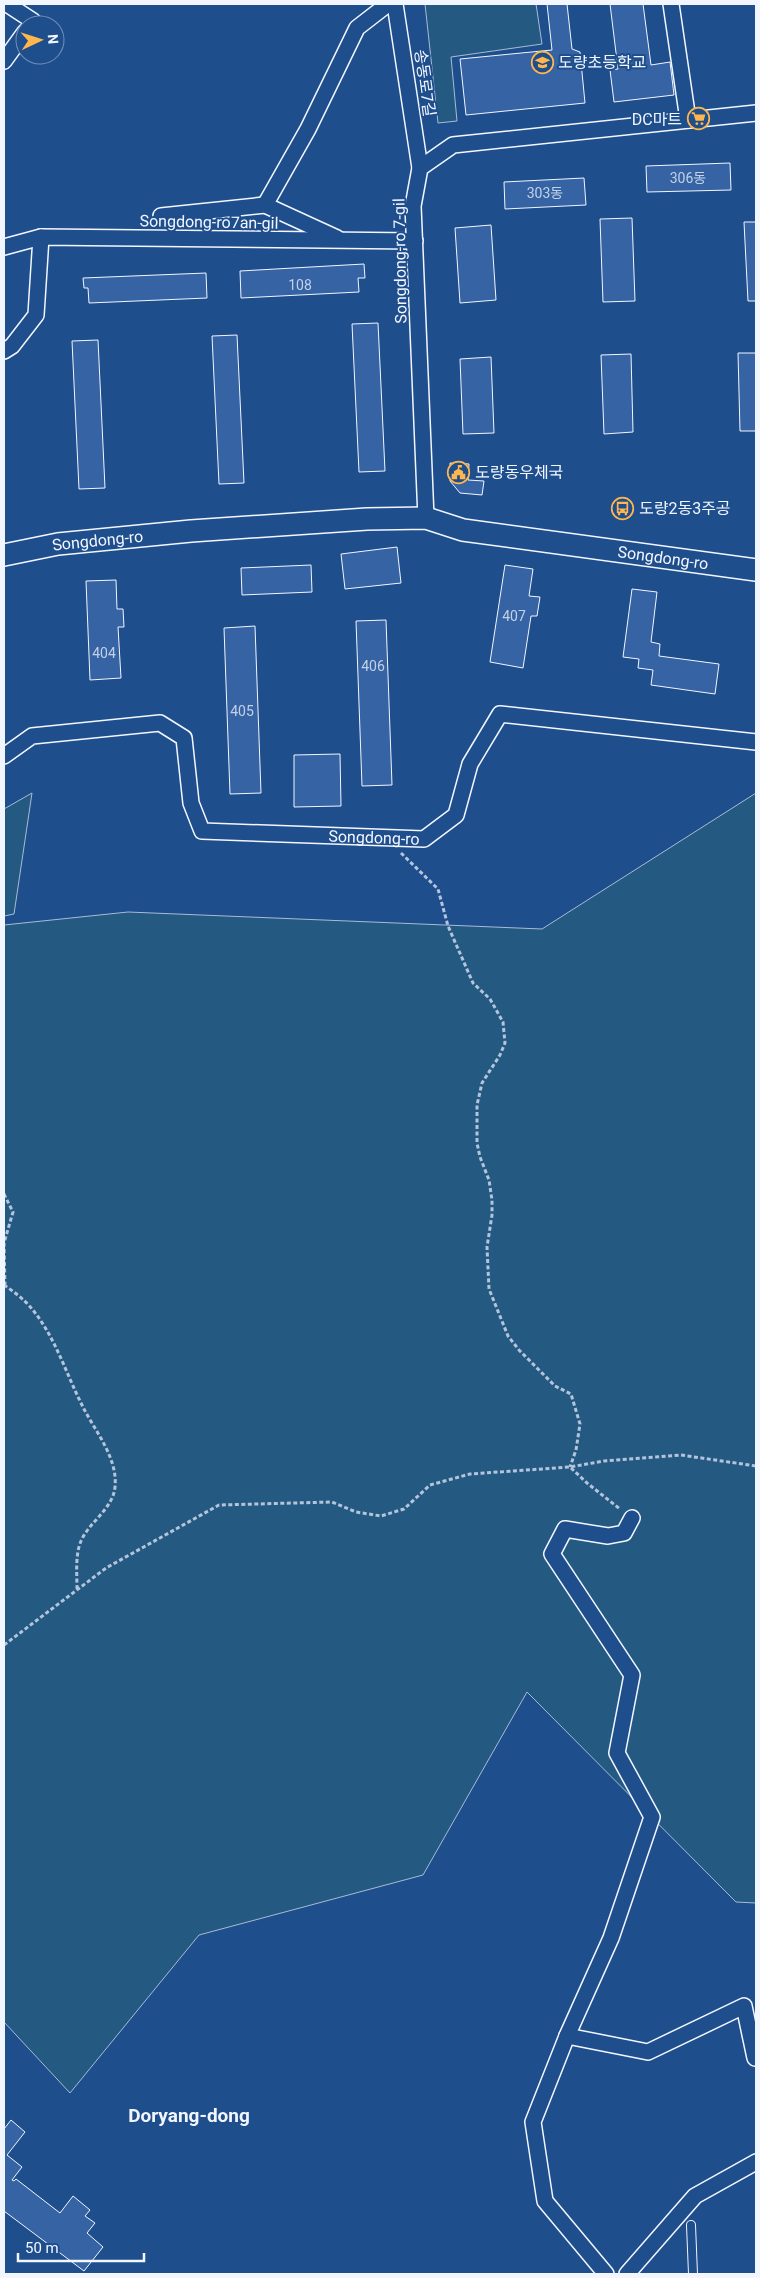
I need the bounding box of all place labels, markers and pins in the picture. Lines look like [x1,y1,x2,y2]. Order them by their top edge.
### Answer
school or university icon: 도량초등학교 [530,50,554,74]
place label: 도량초등학교 [558,53,646,72]
supermarket icon: DC마트 [686,107,710,131]
place label: DC마트 [632,110,682,129]
public building icon: 도량동우체국 [447,460,471,484]
place label: 도량동우체국 [475,463,563,482]
bus stop icon: 도량2동3주공 [611,496,635,520]
place label: 도량2동3주공 [639,499,731,518]

